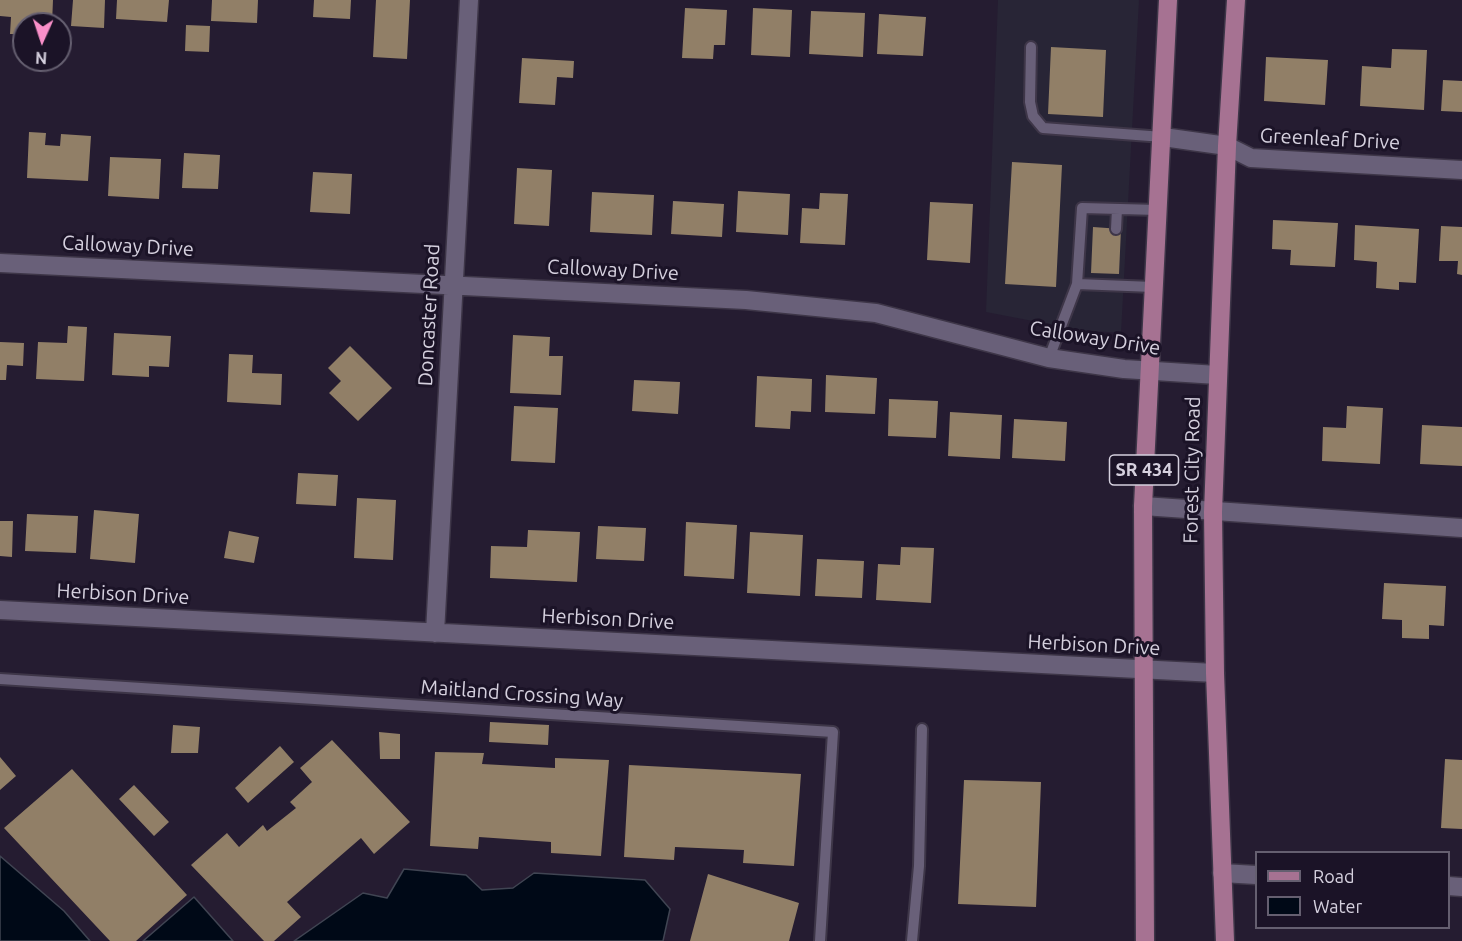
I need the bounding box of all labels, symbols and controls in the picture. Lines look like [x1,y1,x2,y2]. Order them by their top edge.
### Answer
north arrow [12,12,72,72]
text: N [35,49,48,67]
street label: Greenleaf Drive [1259,123,1401,155]
street label: Calloway Drive [61,231,195,261]
street label: Doncaster Road [413,243,445,387]
street label: Calloway Drive [546,255,680,285]
street label: Calloway Drive [1028,316,1162,360]
street label: Forest City Road [1179,396,1205,544]
road number: SR 434 [1110,455,1178,485]
street label: Herbison Drive [56,579,190,609]
street label: Herbison Drive [541,604,675,634]
street label: Herbison Drive [1027,630,1161,660]
street label: Maitland Crossing Way [420,675,624,713]
legend [1255,851,1450,929]
text: Road [1313,866,1355,886]
text: Water [1313,896,1362,916]

